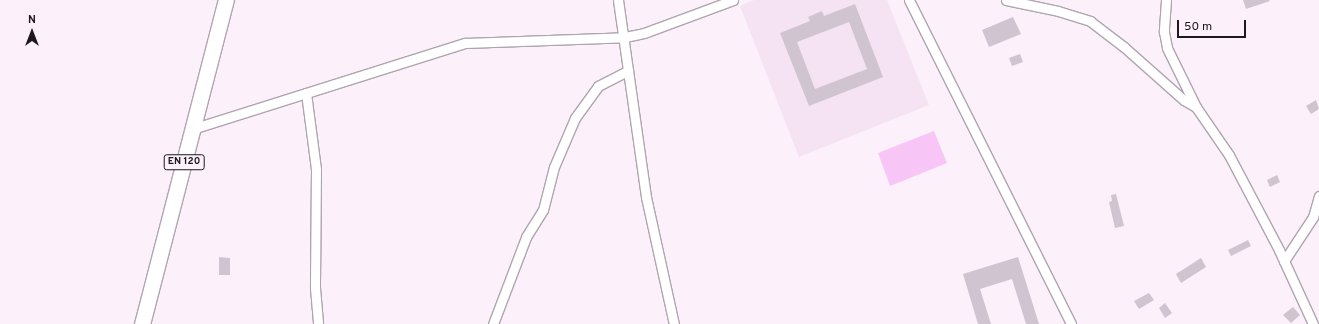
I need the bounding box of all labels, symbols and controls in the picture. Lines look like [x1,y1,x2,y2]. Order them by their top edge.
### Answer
north arrow [12,12,52,52]
scale bar [1179,12,1248,38]
text: N [28,13,36,27]
text: 50 m [1184,19,1212,35]
road number: EN 120 [163,154,205,170]

